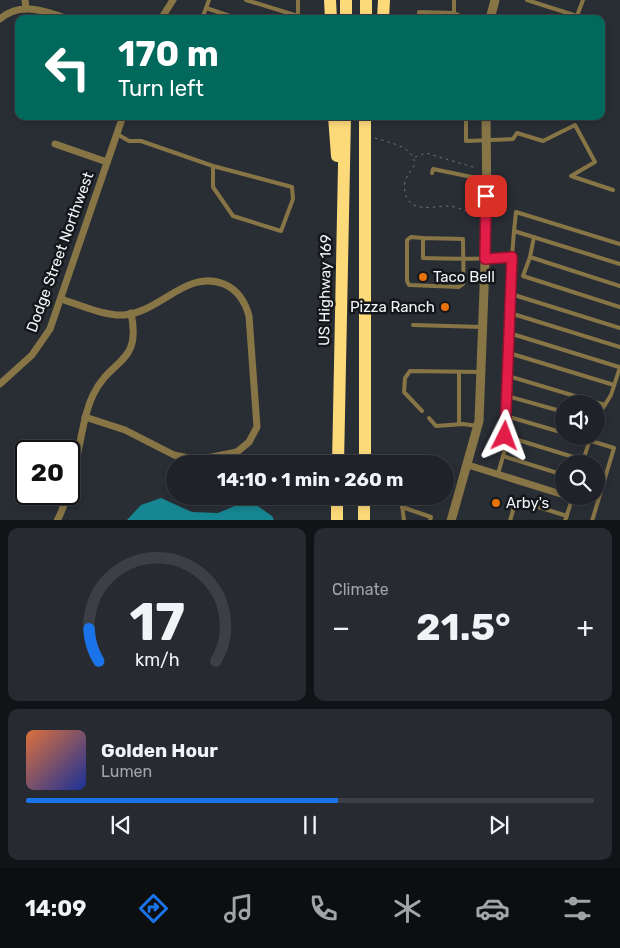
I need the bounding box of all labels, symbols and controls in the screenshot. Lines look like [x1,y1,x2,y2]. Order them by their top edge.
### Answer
text: 170 m [118,33,219,75]
icon: left [35,35,100,100]
text: Turn left [118,75,204,102]
street label: Dodge Street Northwest [23,169,97,335]
pin [465,175,507,217]
icon: arrive [472,182,500,210]
street label: US Highway 169 [315,234,335,346]
place label: Taco Bell [433,268,495,286]
marker: Taco Bell [417,271,429,283]
place label: Pizza Ranch [350,298,435,316]
marker: Pizza Ranch [439,301,451,313]
map controls [555,395,605,505]
button: sound [555,395,605,445]
position arrow [478,409,530,461]
speed limit sign: 20 [15,440,80,505]
button: search [555,455,605,505]
text: 14:10 · 1 min · 260 m [217,468,403,491]
place label: Arby's [506,494,550,512]
marker: Arby's [490,497,502,509]
text: Climate [332,580,389,599]
text: 17 [129,591,185,653]
text: 21.5° [416,604,511,650]
text: − [332,611,350,644]
text: + [577,611,594,644]
text: km/h [135,649,179,670]
text: Golden Hour [101,739,218,762]
text: Lumen [101,762,152,781]
icon: previous [107,811,135,839]
icon: pause [296,811,324,839]
icon: next [485,811,513,839]
icon: directions [136,891,171,926]
icon: music [221,891,256,926]
icon: phone [306,891,341,926]
icon: climate [390,891,425,926]
icon: car [475,891,510,926]
icon: filters [560,891,595,926]
text: 14:09 [25,895,86,922]

